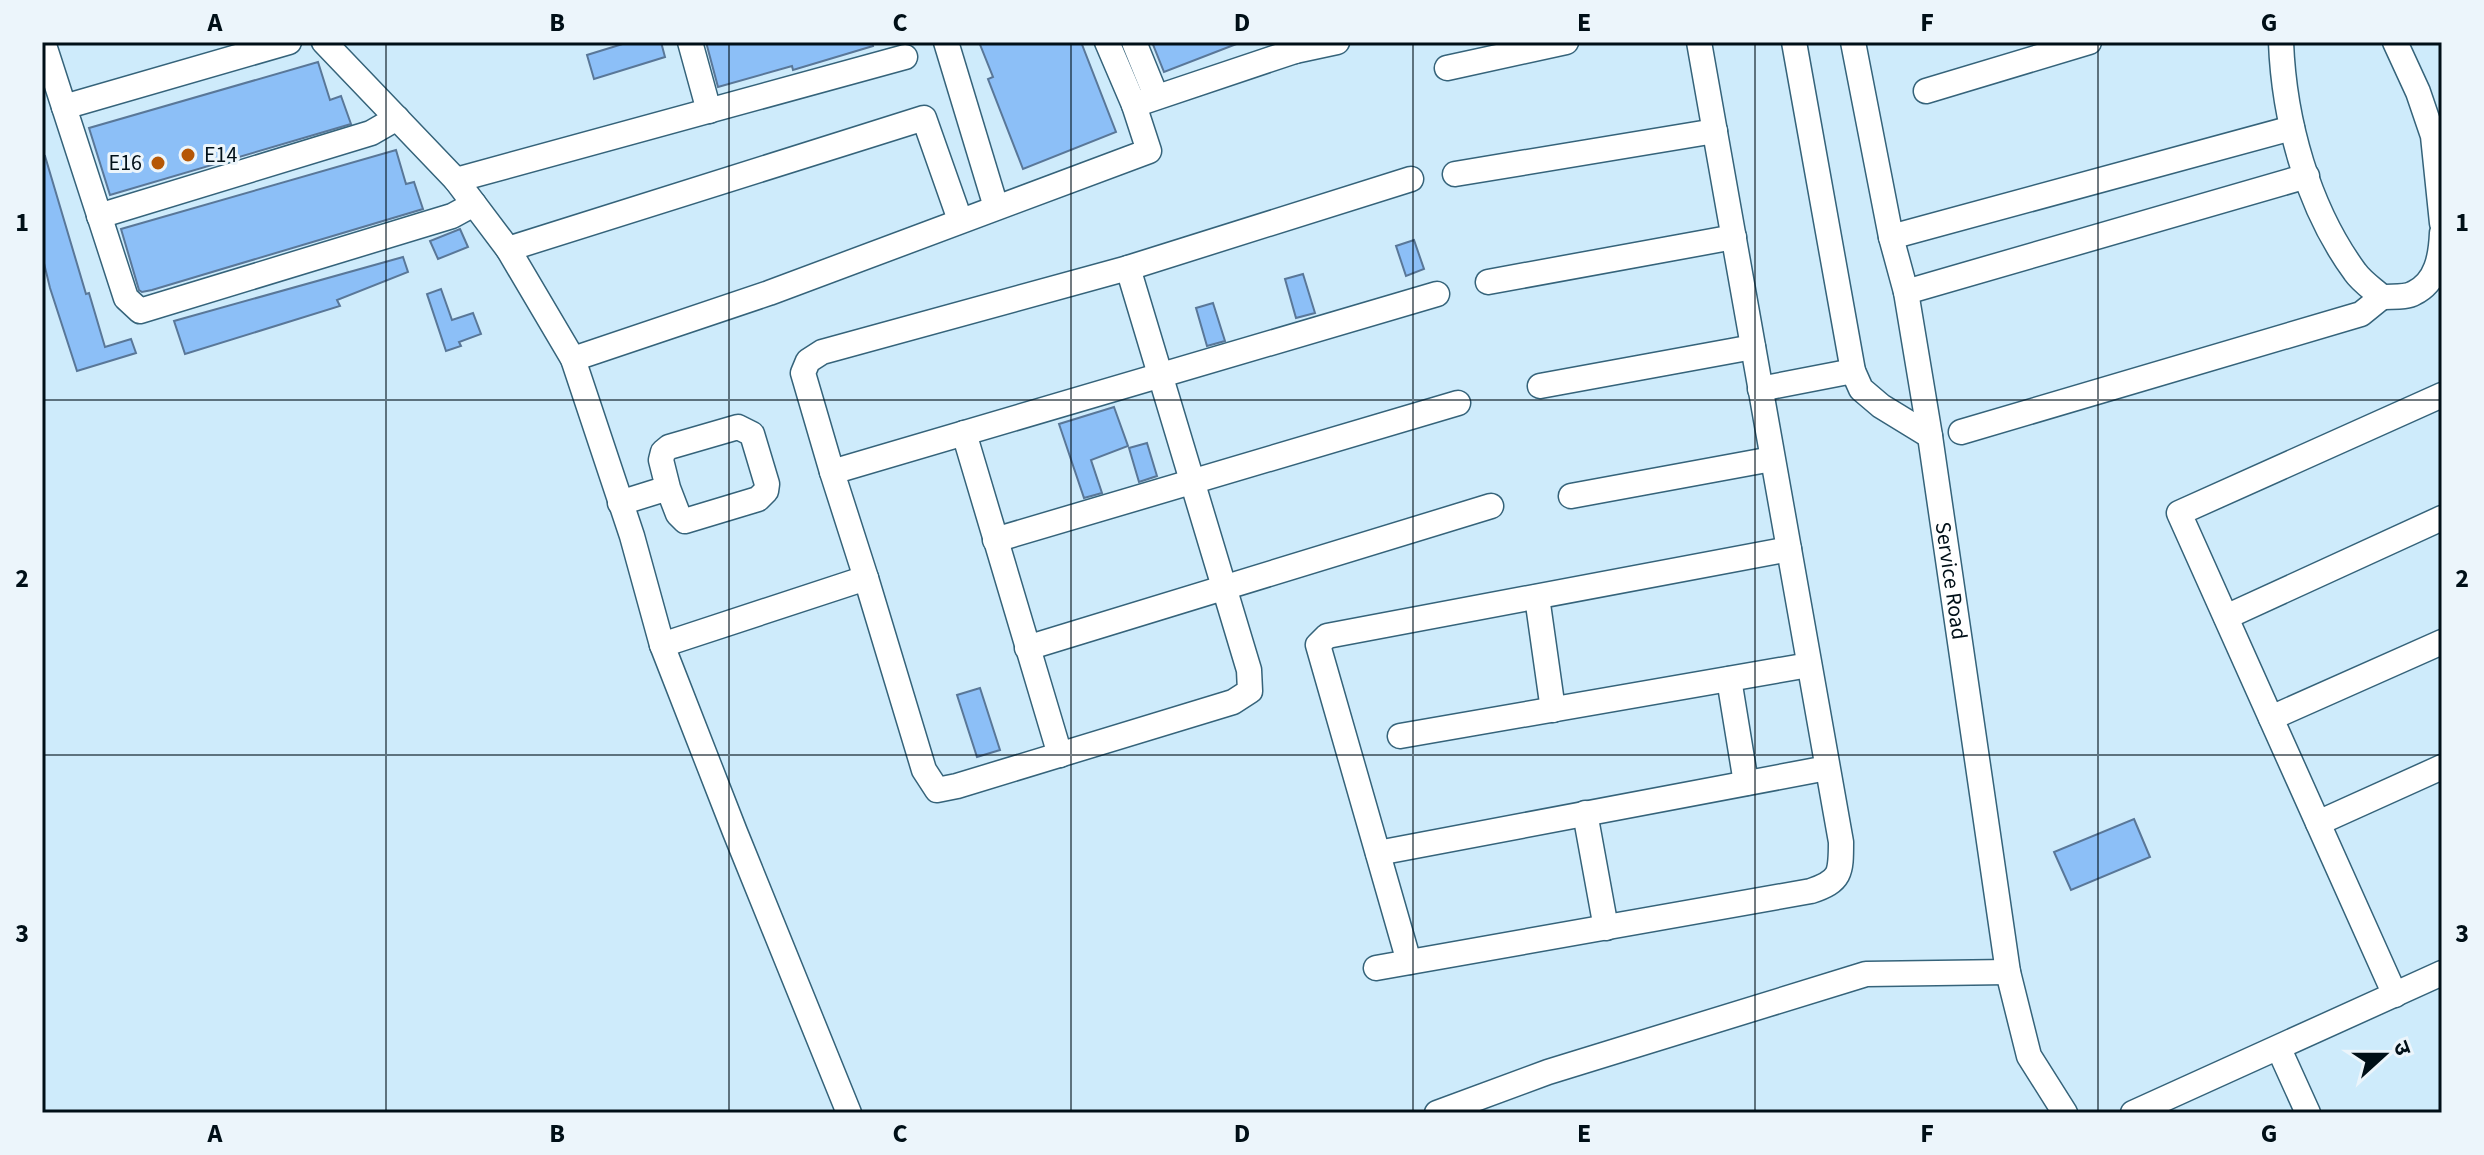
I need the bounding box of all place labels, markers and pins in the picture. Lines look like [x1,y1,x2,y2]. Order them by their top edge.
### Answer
place label: E14 [204,139,238,171]
marker: E14 [179,146,197,164]
place label: E16 [109,147,142,179]
marker: E16 [149,154,167,172]

